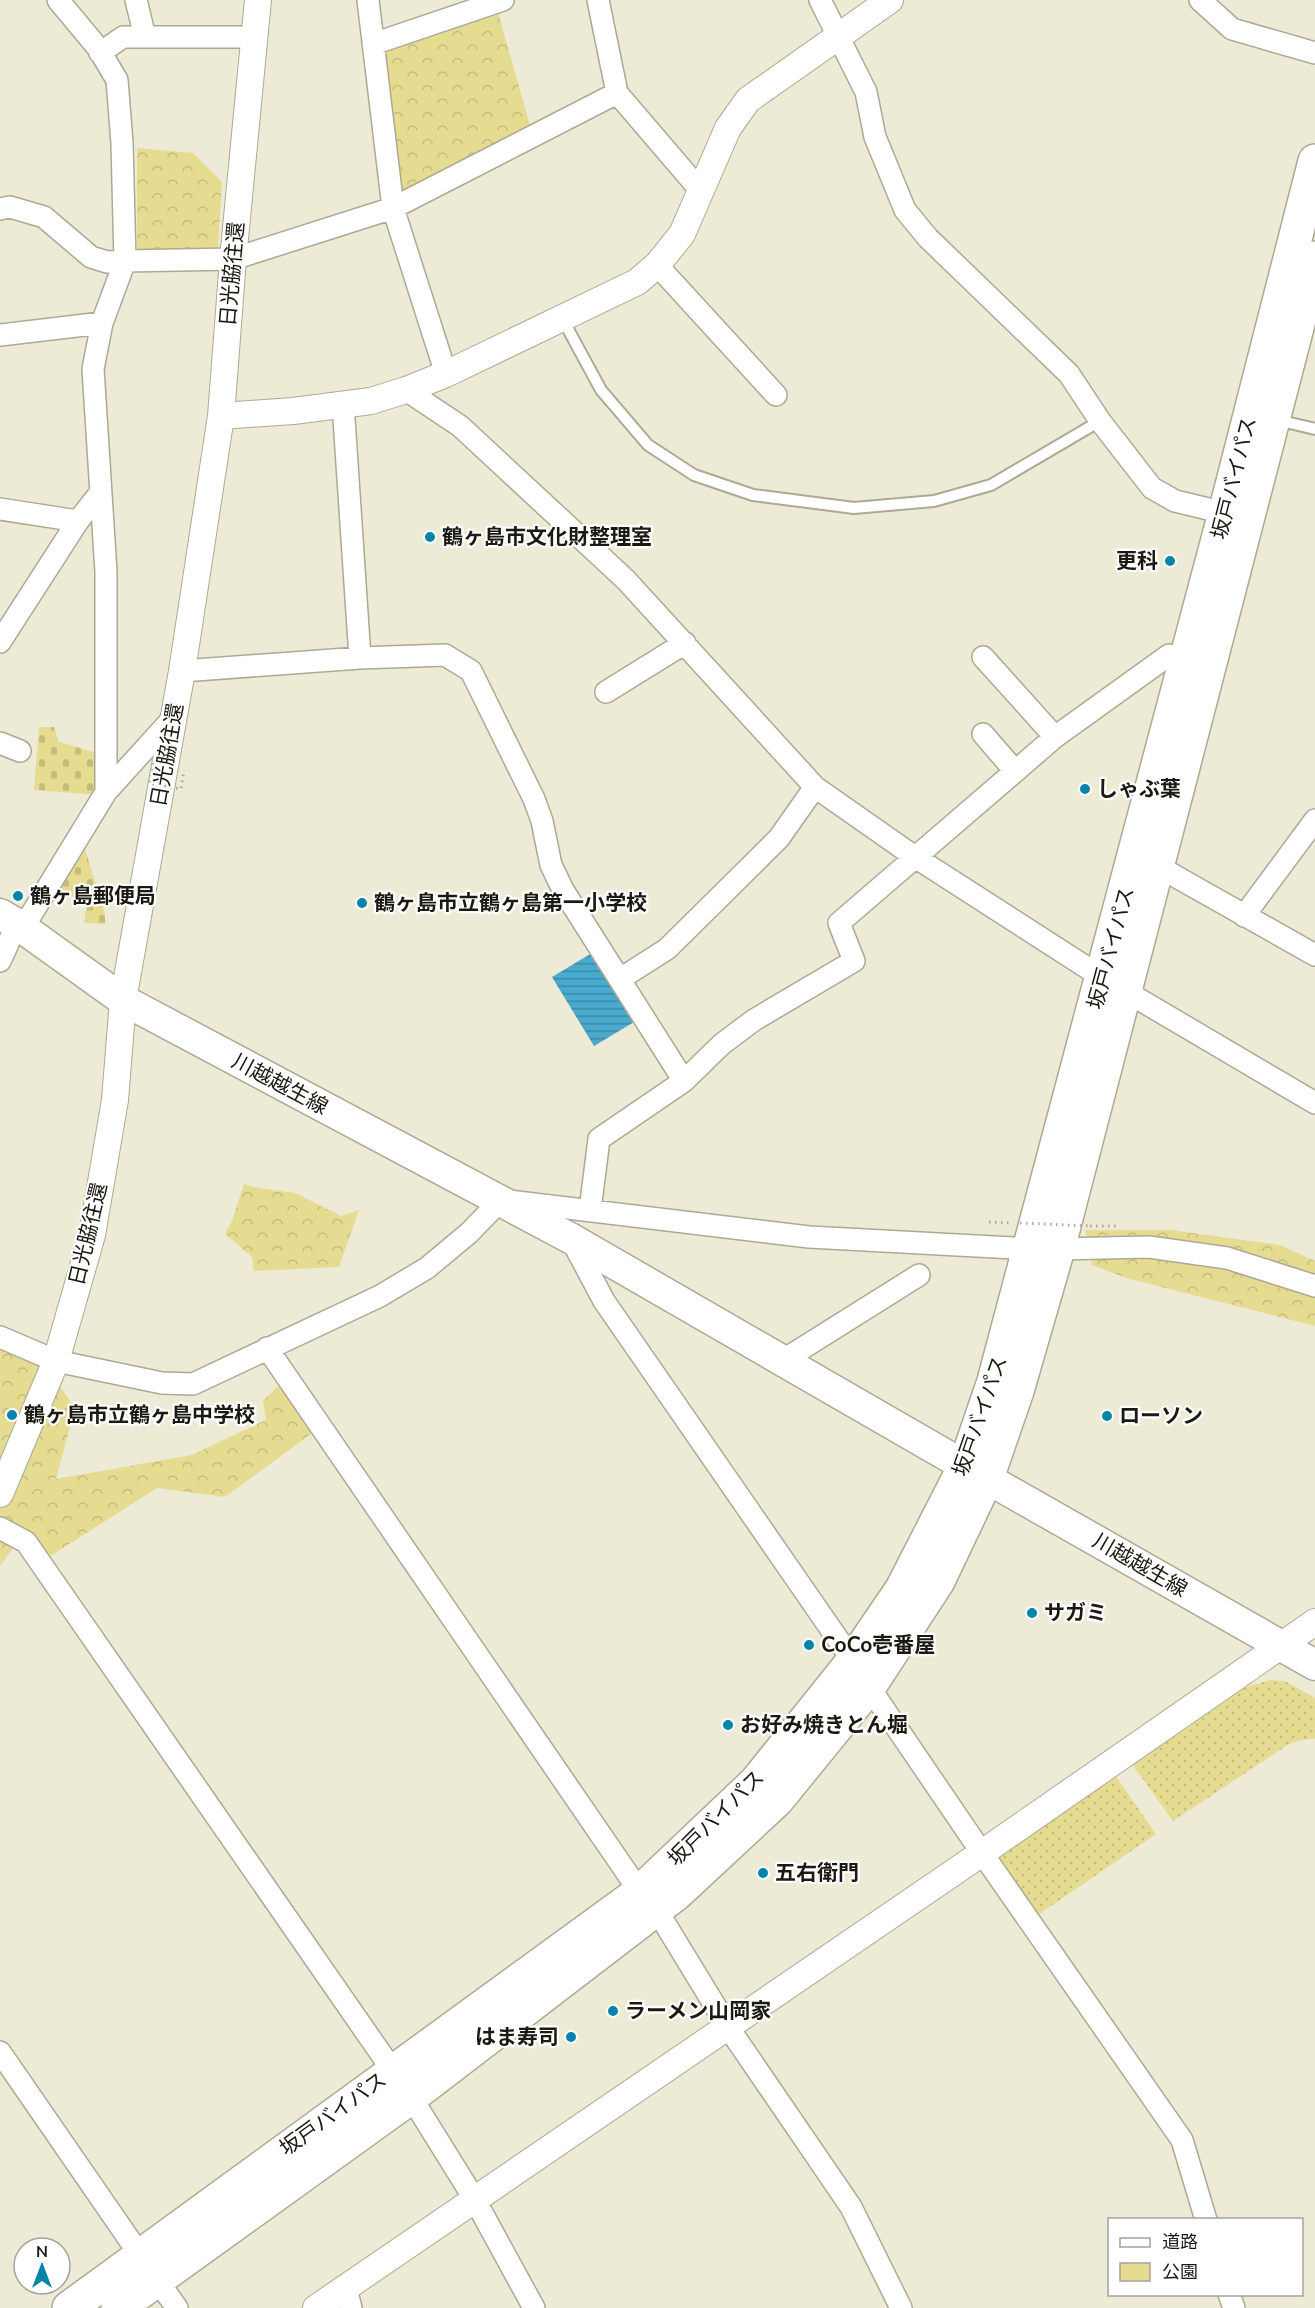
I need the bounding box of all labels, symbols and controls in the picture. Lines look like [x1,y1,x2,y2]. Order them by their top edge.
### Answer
street label: 日光脇往還 [213,220,251,328]
street label: 坂戸バイパス [1205,414,1263,542]
place label: 鶴ヶ島市文化財整理室 [442,523,652,551]
marker: 鶴ヶ島市文化財整理室 [423,530,437,544]
place label: 更科 [1116,547,1158,575]
marker: 更科 [1163,554,1177,568]
street label: 日光脇往還 [144,701,190,809]
place label: しゃぶ葉 [1097,775,1181,803]
marker: しゃぶ葉 [1078,782,1092,796]
place label: 鶴ヶ島郵便局 [30,882,156,910]
street label: 坂戸バイパス [1081,884,1141,1012]
marker: 鶴ヶ島郵便局 [11,889,25,903]
place label: 鶴ヶ島市立鶴ヶ島第一小学校 [374,889,647,917]
marker: 鶴ヶ島市立鶴ヶ島第一小学校 [355,896,369,910]
street label: 川越越生線 [227,1047,333,1121]
street label: 日光脇往還 [63,1180,113,1288]
street label: 坂戸バイパス [946,1352,1014,1480]
place label: 鶴ヶ島市立鶴ヶ島中学校 [24,1401,255,1429]
place label: ローソン [1119,1402,1203,1430]
marker: 鶴ヶ島市立鶴ヶ島中学校 [5,1408,19,1422]
marker: ローソン [1100,1409,1114,1423]
street label: 川越越生線 [1088,1527,1192,1603]
place label: サガミ [1044,1599,1107,1627]
marker: サガミ [1025,1606,1039,1620]
place label: CoCo壱番屋 [821,1631,935,1659]
marker: CoCo壱番屋 [802,1638,816,1652]
place label: お好み焼きとん堀 [740,1711,908,1739]
marker: お好み焼きとん堀 [721,1718,735,1732]
street label: 坂戸バイパス [662,1764,770,1872]
place label: 五右衛門 [775,1859,859,1887]
marker: 五右衛門 [756,1866,770,1880]
place label: ラーメン山岡家 [625,1997,771,2025]
marker: ラーメン山岡家 [606,2004,620,2018]
place label: はま寿司 [475,2023,559,2051]
marker: はま寿司 [564,2030,578,2044]
street label: 坂戸バイパス [274,2066,392,2162]
legend [1108,2218,1303,2296]
text: 道路 [1162,2230,1198,2254]
north arrow [12,2236,72,2296]
text: N [36,2241,48,2263]
text: 公園 [1162,2260,1198,2284]

